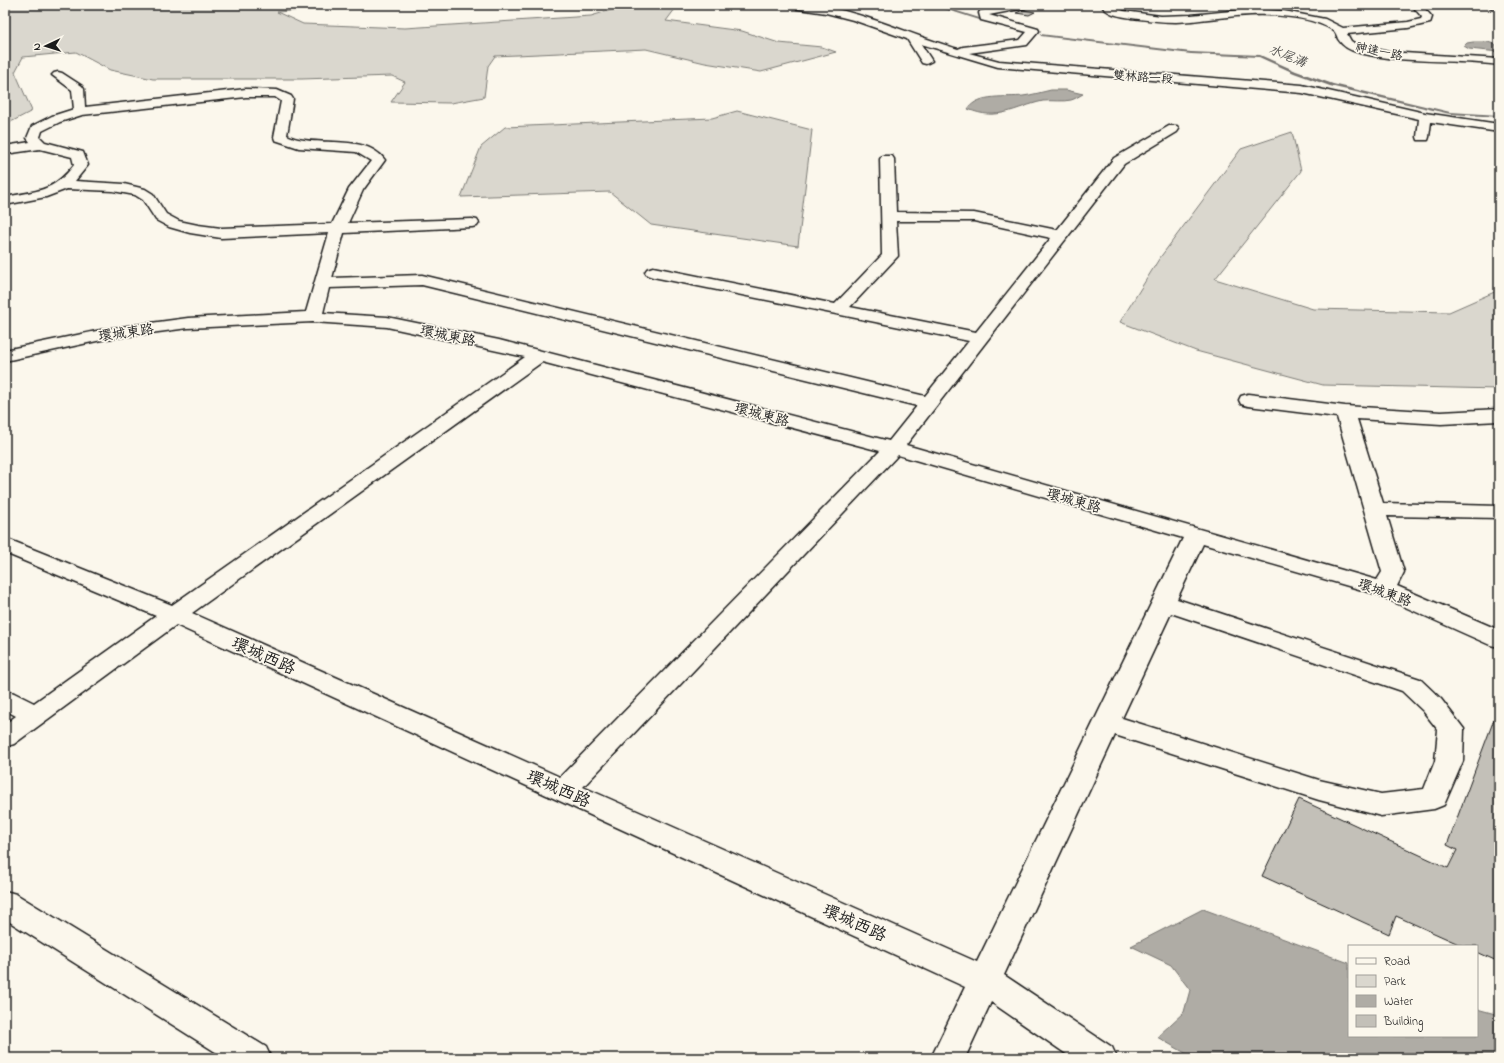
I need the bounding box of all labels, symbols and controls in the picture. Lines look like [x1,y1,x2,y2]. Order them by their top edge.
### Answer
north arrow [26,26,66,66]
street label: 神達一路 [1353,38,1404,66]
water label: 水尾溝 [1266,40,1310,73]
text: N [29,42,45,51]
street label: 雙林路一段 [1112,67,1173,89]
street label: 環城東路 [97,319,155,348]
street label: 環城東路 [418,320,477,353]
street label: 環城東路 [732,398,791,433]
street label: 環城東路 [1044,484,1103,519]
street label: 環城東路 [1355,574,1414,613]
street label: 環城西路 [227,631,300,682]
street label: 環城西路 [522,764,595,815]
street label: 環城西路 [818,898,891,949]
legend [1348,945,1478,1037]
text: Road [1384,953,1410,971]
text: Park [1384,973,1406,991]
text: Water [1384,993,1413,1011]
text: Building [1383,1013,1423,1032]

